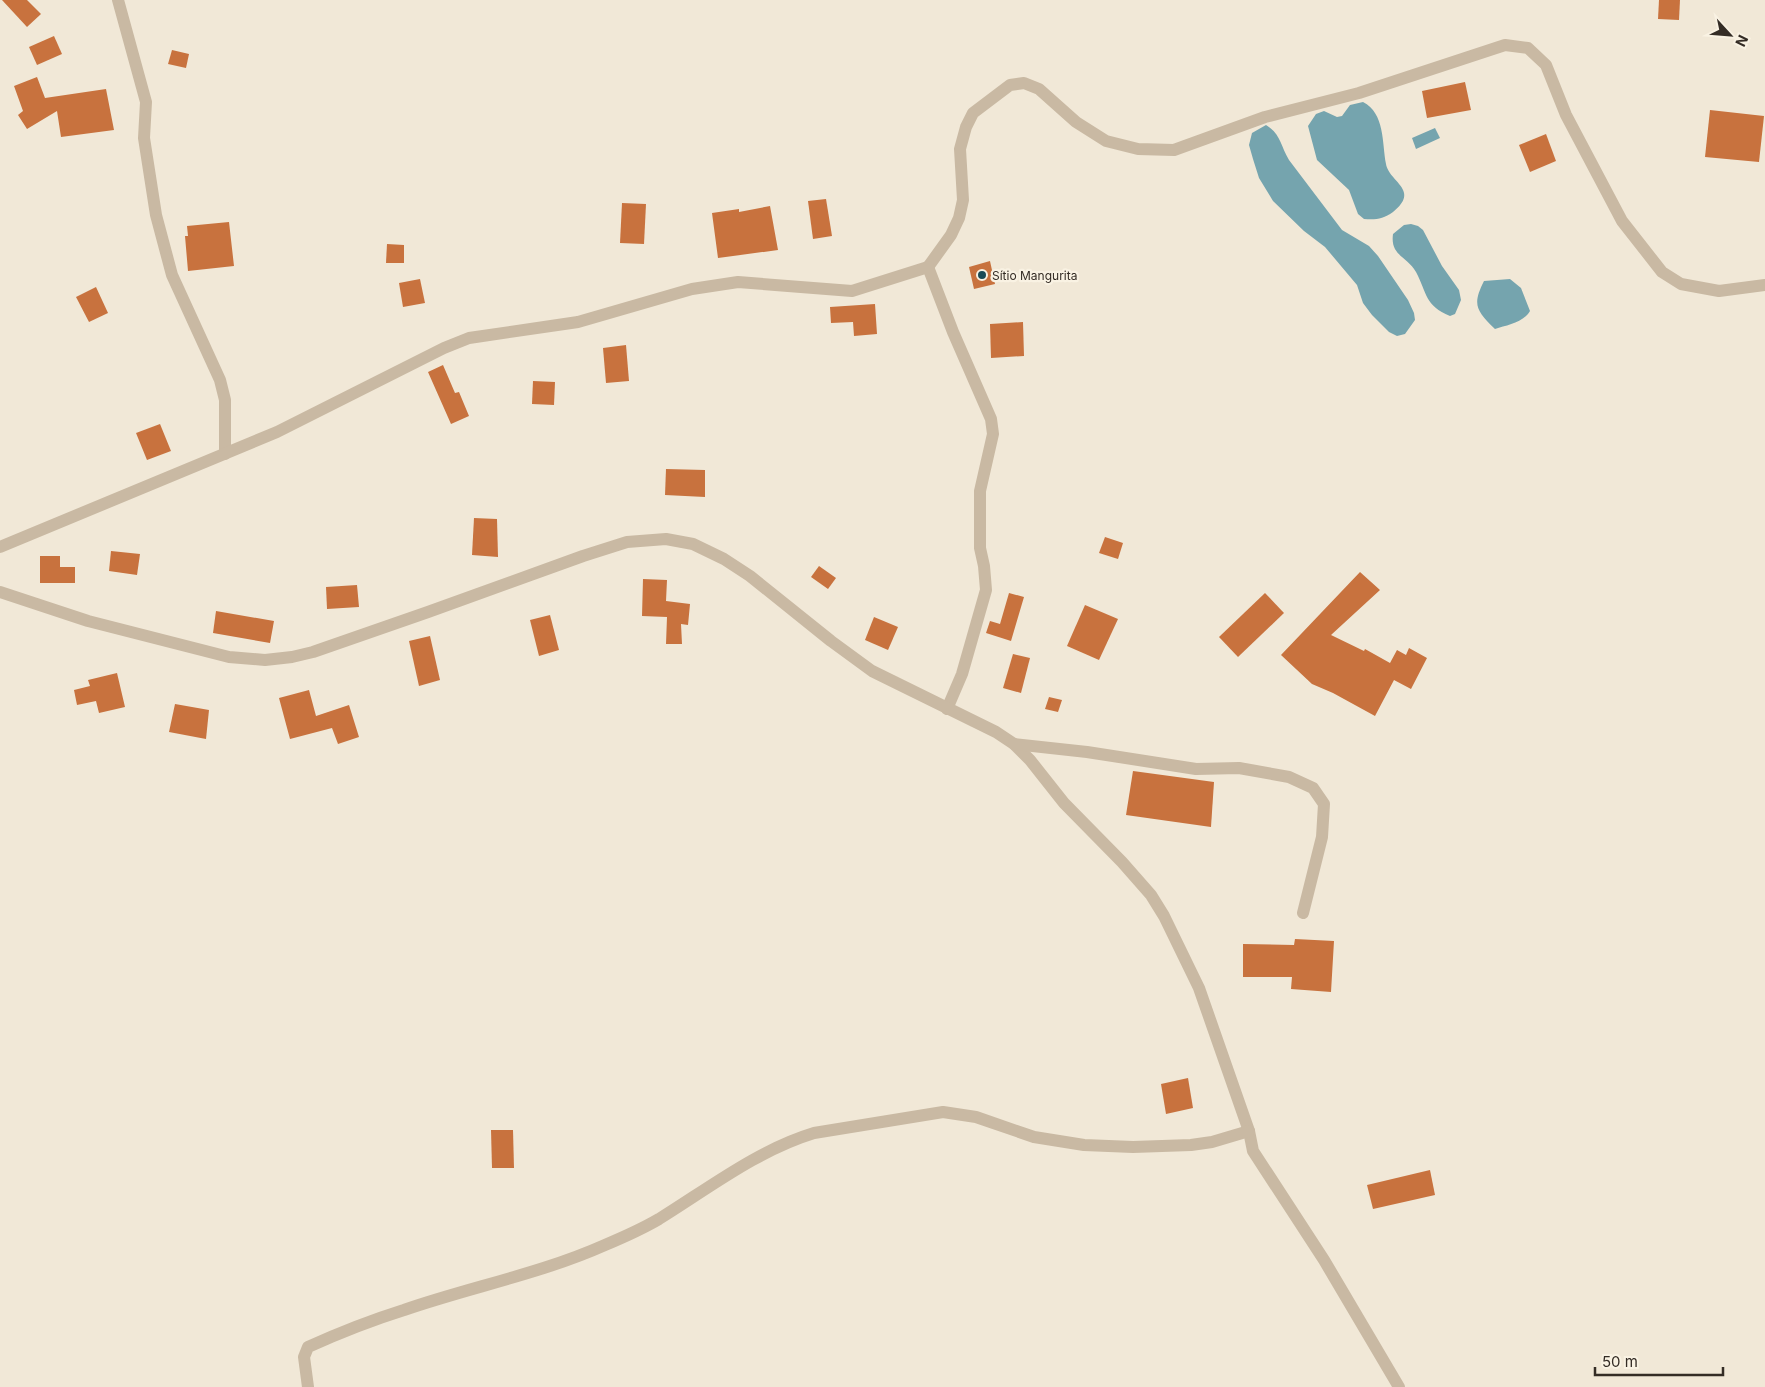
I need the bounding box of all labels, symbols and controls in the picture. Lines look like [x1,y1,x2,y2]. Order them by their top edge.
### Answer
north arrow [1705,10,1755,60]
text: N [1732,32,1752,49]
place label: Sítio Mangurita [992,268,1077,283]
marker: Sítio Mangurita [976,269,988,281]
scale bar [1595,1344,1722,1376]
text: 50 m [1602,1352,1638,1371]

